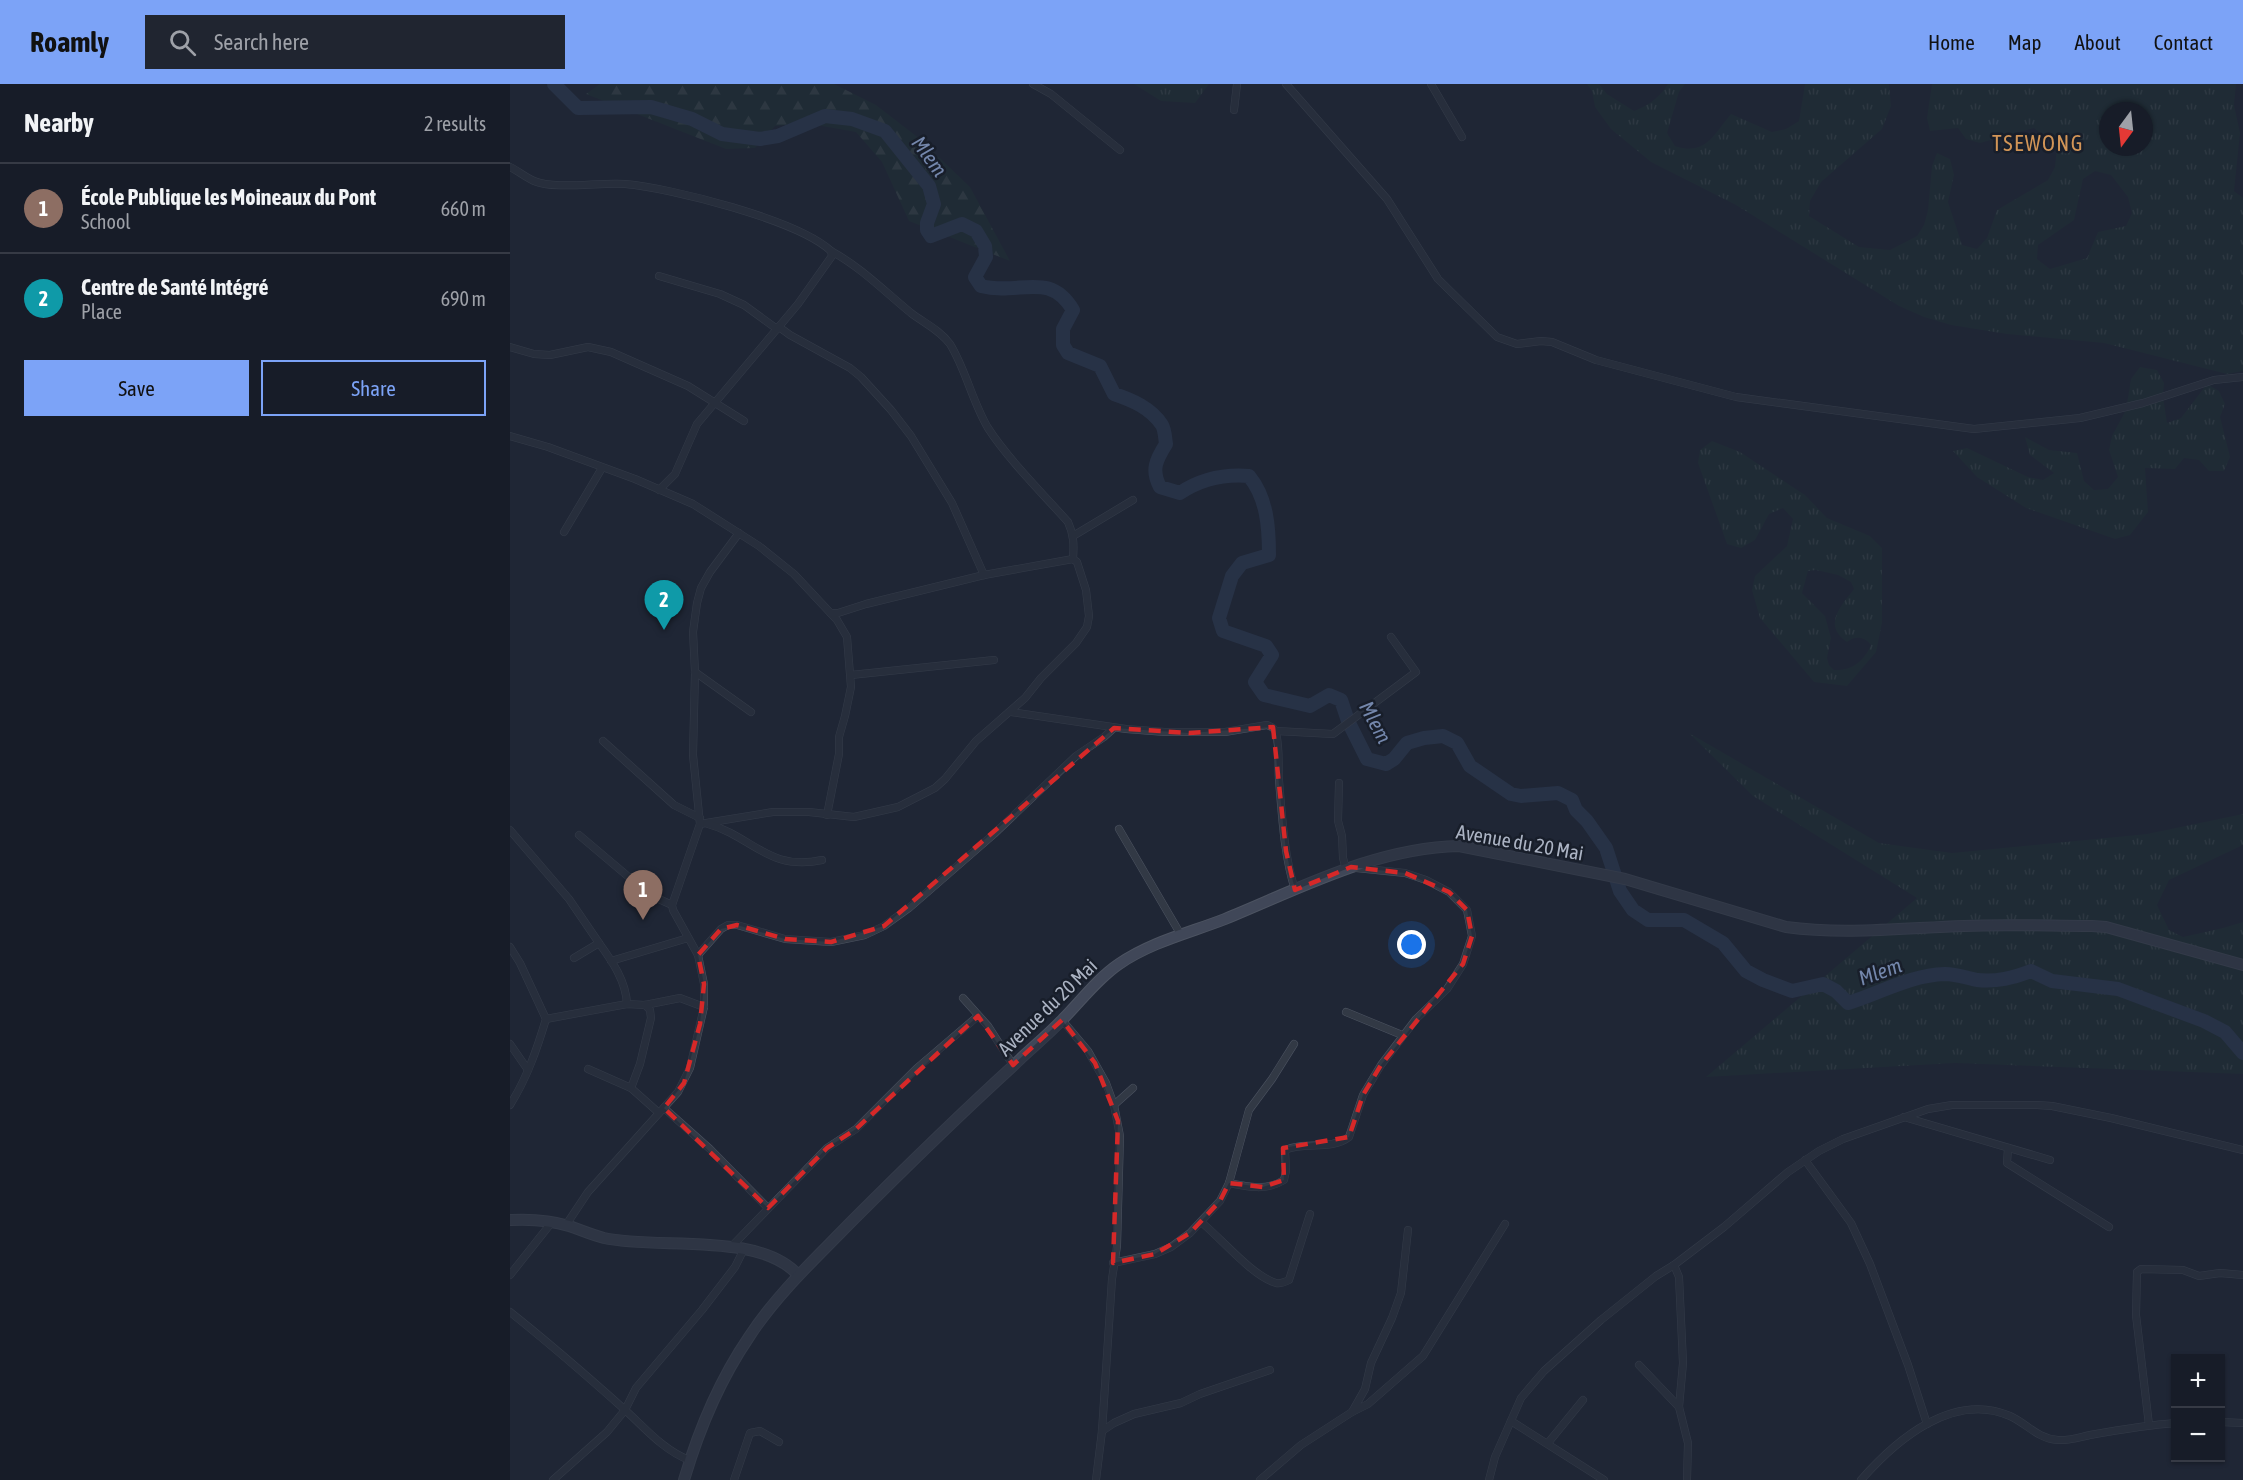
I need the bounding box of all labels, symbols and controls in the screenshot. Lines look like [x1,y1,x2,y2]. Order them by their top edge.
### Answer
search box [145,15,565,69]
text: Roamly [30,26,109,58]
icon: search [166,26,199,59]
text: Search here [214,29,309,55]
text: Home [1928,30,1975,54]
text: Map [2008,30,2042,54]
text: About [2075,30,2121,54]
text: Contact [2154,30,2213,54]
north arrow [2099,102,2153,156]
text: Nearby [24,108,94,138]
text: 2 results [424,112,486,135]
district label: TSEWONG [1992,130,2084,156]
water label: Mlem [907,131,953,181]
text: École Publique les Moineaux du Pont [81,184,376,210]
text: 1 [39,197,48,220]
text: 660 m [441,197,486,220]
text: School [81,210,131,233]
text: Centre de Santé Intégré [81,274,268,300]
text: 2 [39,287,48,310]
text: 690 m [441,287,486,310]
text: Place [81,300,122,323]
button: Save [24,360,249,416]
button: Share [261,360,486,416]
pin: 2 [644,580,684,630]
water label: Mlem [1355,697,1397,747]
street label: Avenue du 20 Mai [1455,819,1585,865]
pin: 1 [624,870,662,920]
your location [1397,930,1426,959]
water label: Mlem [1855,952,1905,990]
street label: Avenue du 20 Mai [993,954,1101,1060]
map controls [2171,1354,2225,1462]
button: + [2171,1354,2225,1408]
button: − [2171,1408,2225,1462]

